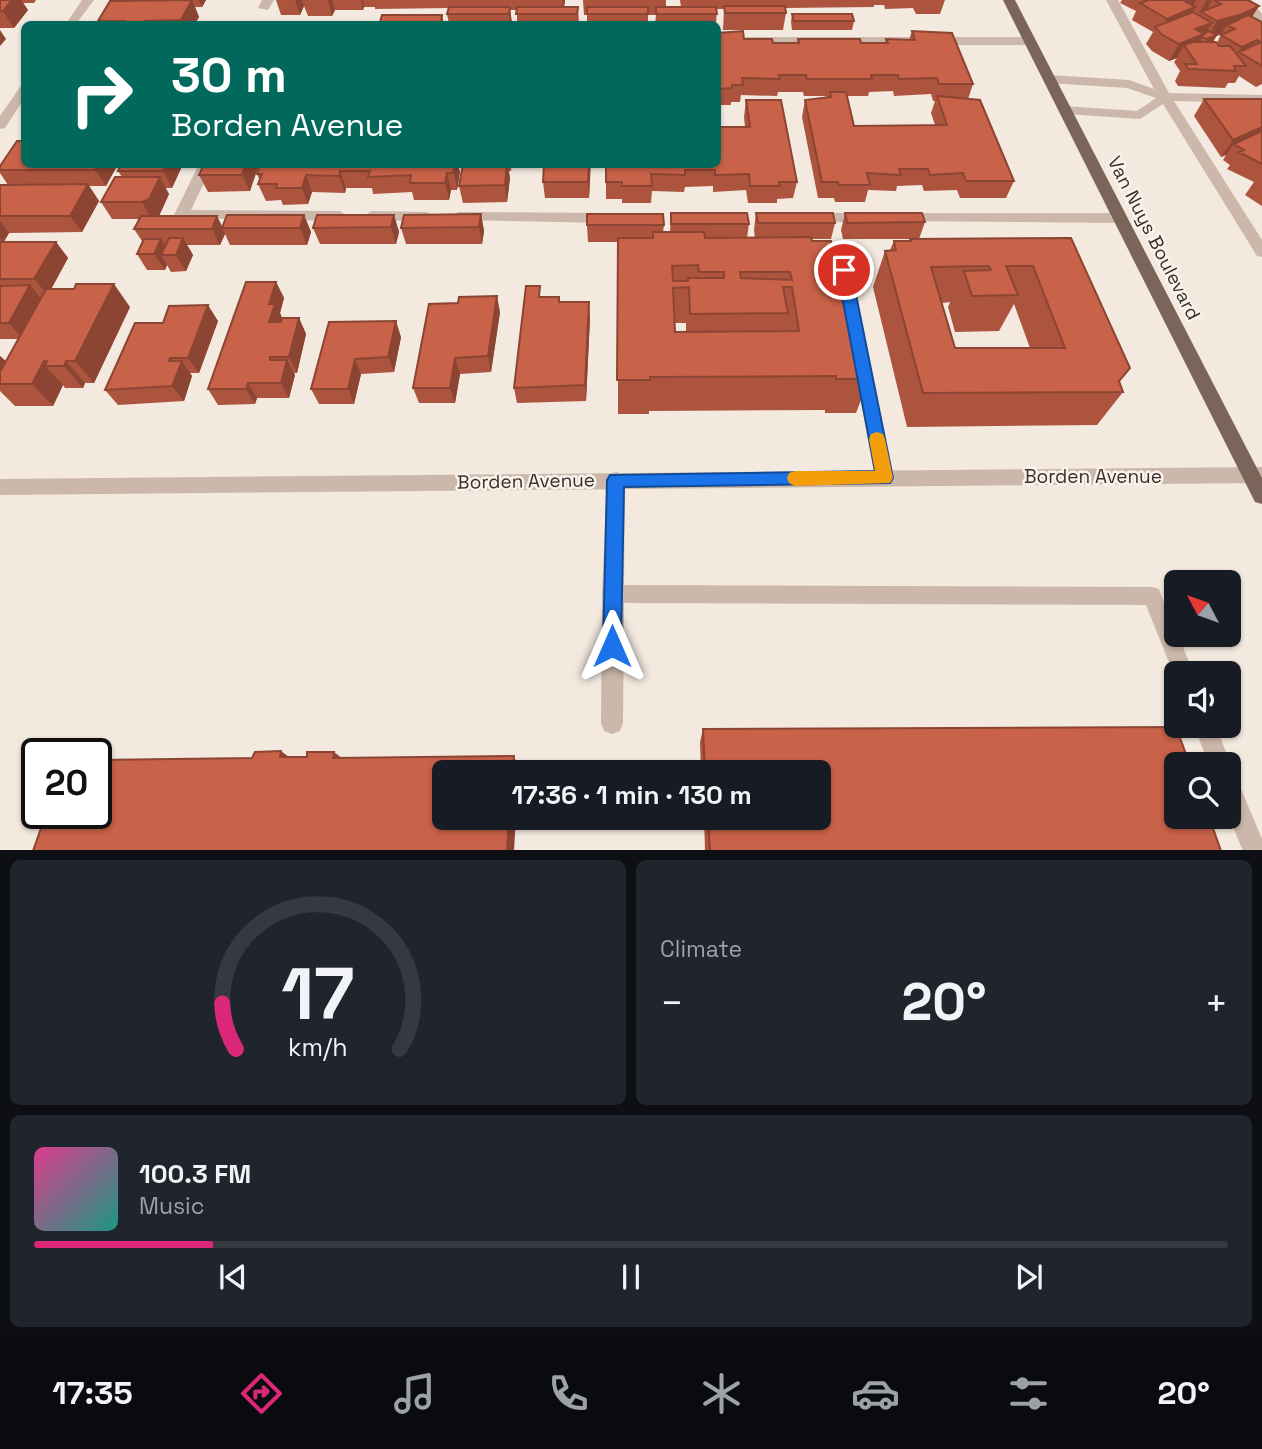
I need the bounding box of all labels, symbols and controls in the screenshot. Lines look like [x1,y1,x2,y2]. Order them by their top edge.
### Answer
text: 30 m [171,44,287,106]
icon: right [56,49,147,140]
text: Borden Avenue [171,105,403,145]
street label: Van Nuys Boulevard [1102,152,1206,324]
pin [814,240,874,300]
icon: arrive [825,251,863,289]
street label: Borden Avenue [1024,464,1162,489]
street label: Borden Avenue [457,467,595,495]
north arrow [1164,570,1241,648]
map controls [1164,570,1241,829]
position arrow [575,609,649,683]
button: sound [1164,661,1241,738]
speed limit sign: 20 [21,738,112,829]
button: search [1164,752,1241,829]
text: 17:36 · 1 min · 130 m [511,778,752,812]
text: Climate [660,934,742,964]
text: 17 [281,947,355,1040]
text: 20° [901,969,987,1035]
text: − [660,979,684,1027]
text: + [1204,979,1228,1027]
text: km/h [288,1030,348,1062]
text: 100.3 FM [139,1157,251,1191]
text: Music [139,1191,204,1221]
icon: previous [214,1258,252,1296]
icon: pause [612,1258,650,1296]
icon: next [1010,1258,1048,1296]
icon: directions [237,1369,286,1418]
icon: music [390,1369,439,1418]
icon: phone [544,1369,593,1418]
icon: climate [697,1369,746,1418]
icon: car [851,1369,900,1418]
icon: filters [1004,1369,1053,1418]
text: 17:35 [52,1373,133,1413]
text: 20° [1157,1373,1210,1413]

